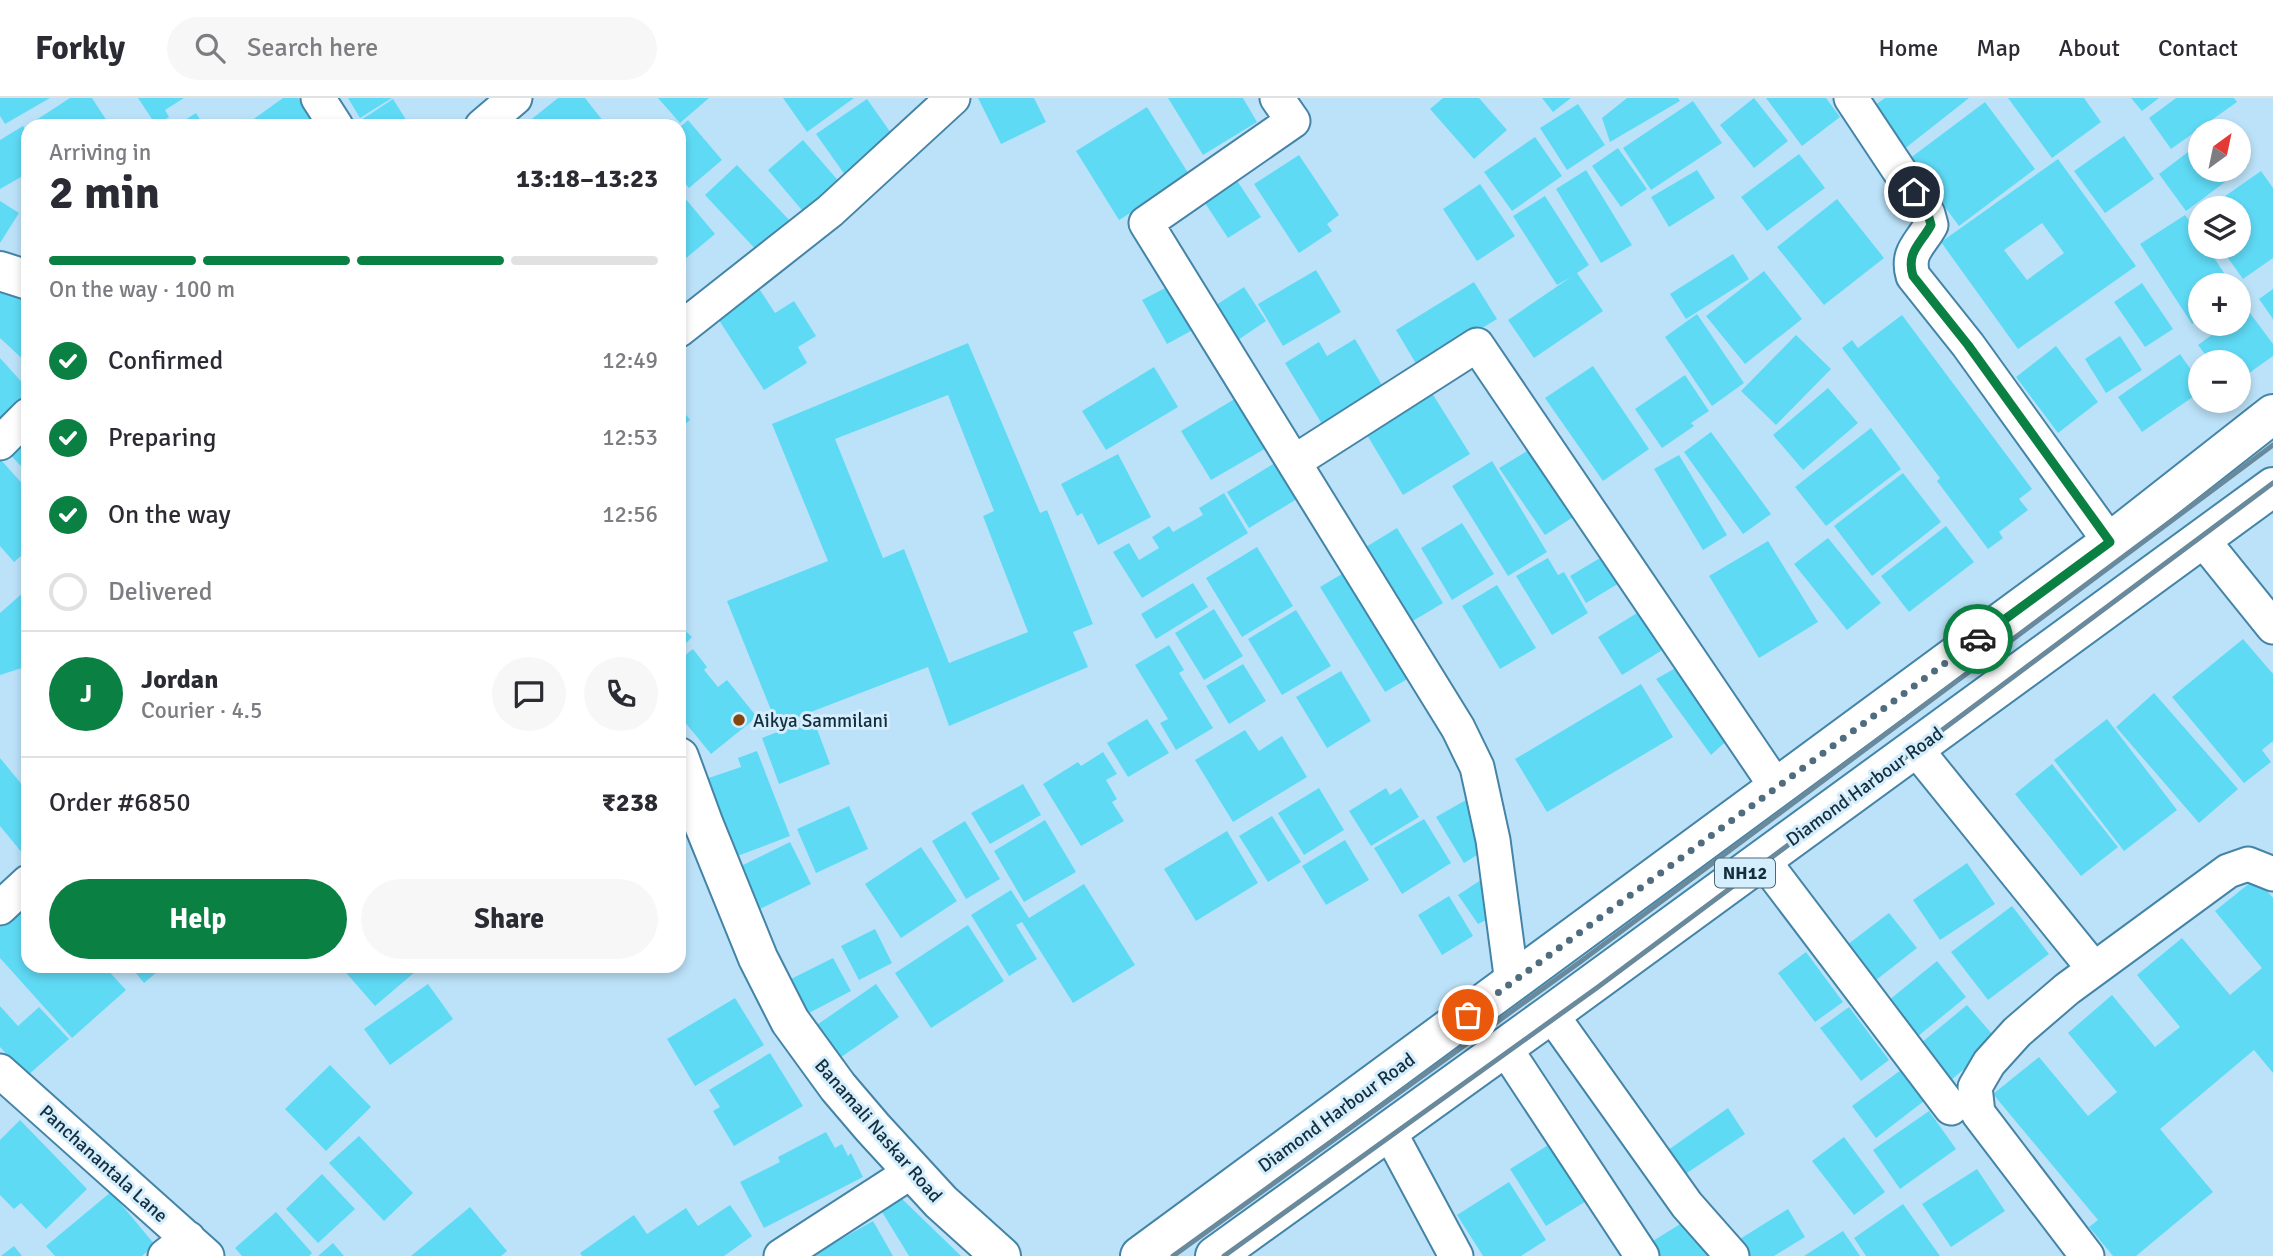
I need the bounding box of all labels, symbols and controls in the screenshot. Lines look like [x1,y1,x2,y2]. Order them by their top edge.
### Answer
search box [167,17,657,80]
text: Forkly [35,28,125,69]
icon: search [191,29,229,67]
text: Search here [247,32,378,64]
text: Home [1878,33,1938,63]
text: Map [1976,33,2021,63]
text: About [2059,33,2120,63]
text: Contact [2158,33,2238,63]
north arrow [2188,119,2250,182]
map controls [2188,119,2251,413]
text: Arriving in [49,138,151,167]
pin [1884,162,1944,222]
text: 13:18–13:23 [516,163,658,195]
text: 2 min [49,165,160,221]
icon: home [1895,173,1933,211]
button: layers [2188,196,2251,259]
button: + [2188,273,2251,336]
text: On the way · 100 m [49,275,235,304]
icon: check [49,342,87,380]
text: Confirmed [108,345,223,377]
text: 12:49 [602,346,658,375]
button: − [2188,350,2251,413]
icon: check [49,419,87,457]
text: Preparing [108,422,216,454]
text: 12:53 [602,423,658,452]
icon: check [49,496,87,534]
text: On the way [108,499,231,531]
text: 12:56 [602,500,658,529]
text: Delivered [108,576,213,608]
courier [1943,604,2013,674]
icon: car [1959,620,1997,658]
button: chat [492,657,566,731]
button: phone [584,657,658,731]
text: Jordan [141,664,218,696]
text: J [80,678,92,710]
text: Courier · 4.5 [141,696,262,725]
place label: Aikya Sammilani [753,709,888,733]
marker: Aikya Sammilani [731,712,747,728]
street label: Diamond Harbour Road [1781,722,1948,852]
text: Order #6850 [49,787,190,819]
text: ₹238 [602,787,658,819]
road number: NH12 [1715,858,1775,888]
button: Help [49,879,347,959]
button: Share [361,879,658,959]
pin [1438,985,1498,1045]
icon: bag [1449,996,1487,1034]
street label: Diamond Harbour Road [1253,1048,1420,1178]
street label: Banamali Naskar Road [809,1054,947,1207]
street label: Panchanantala Lane [34,1100,173,1228]

